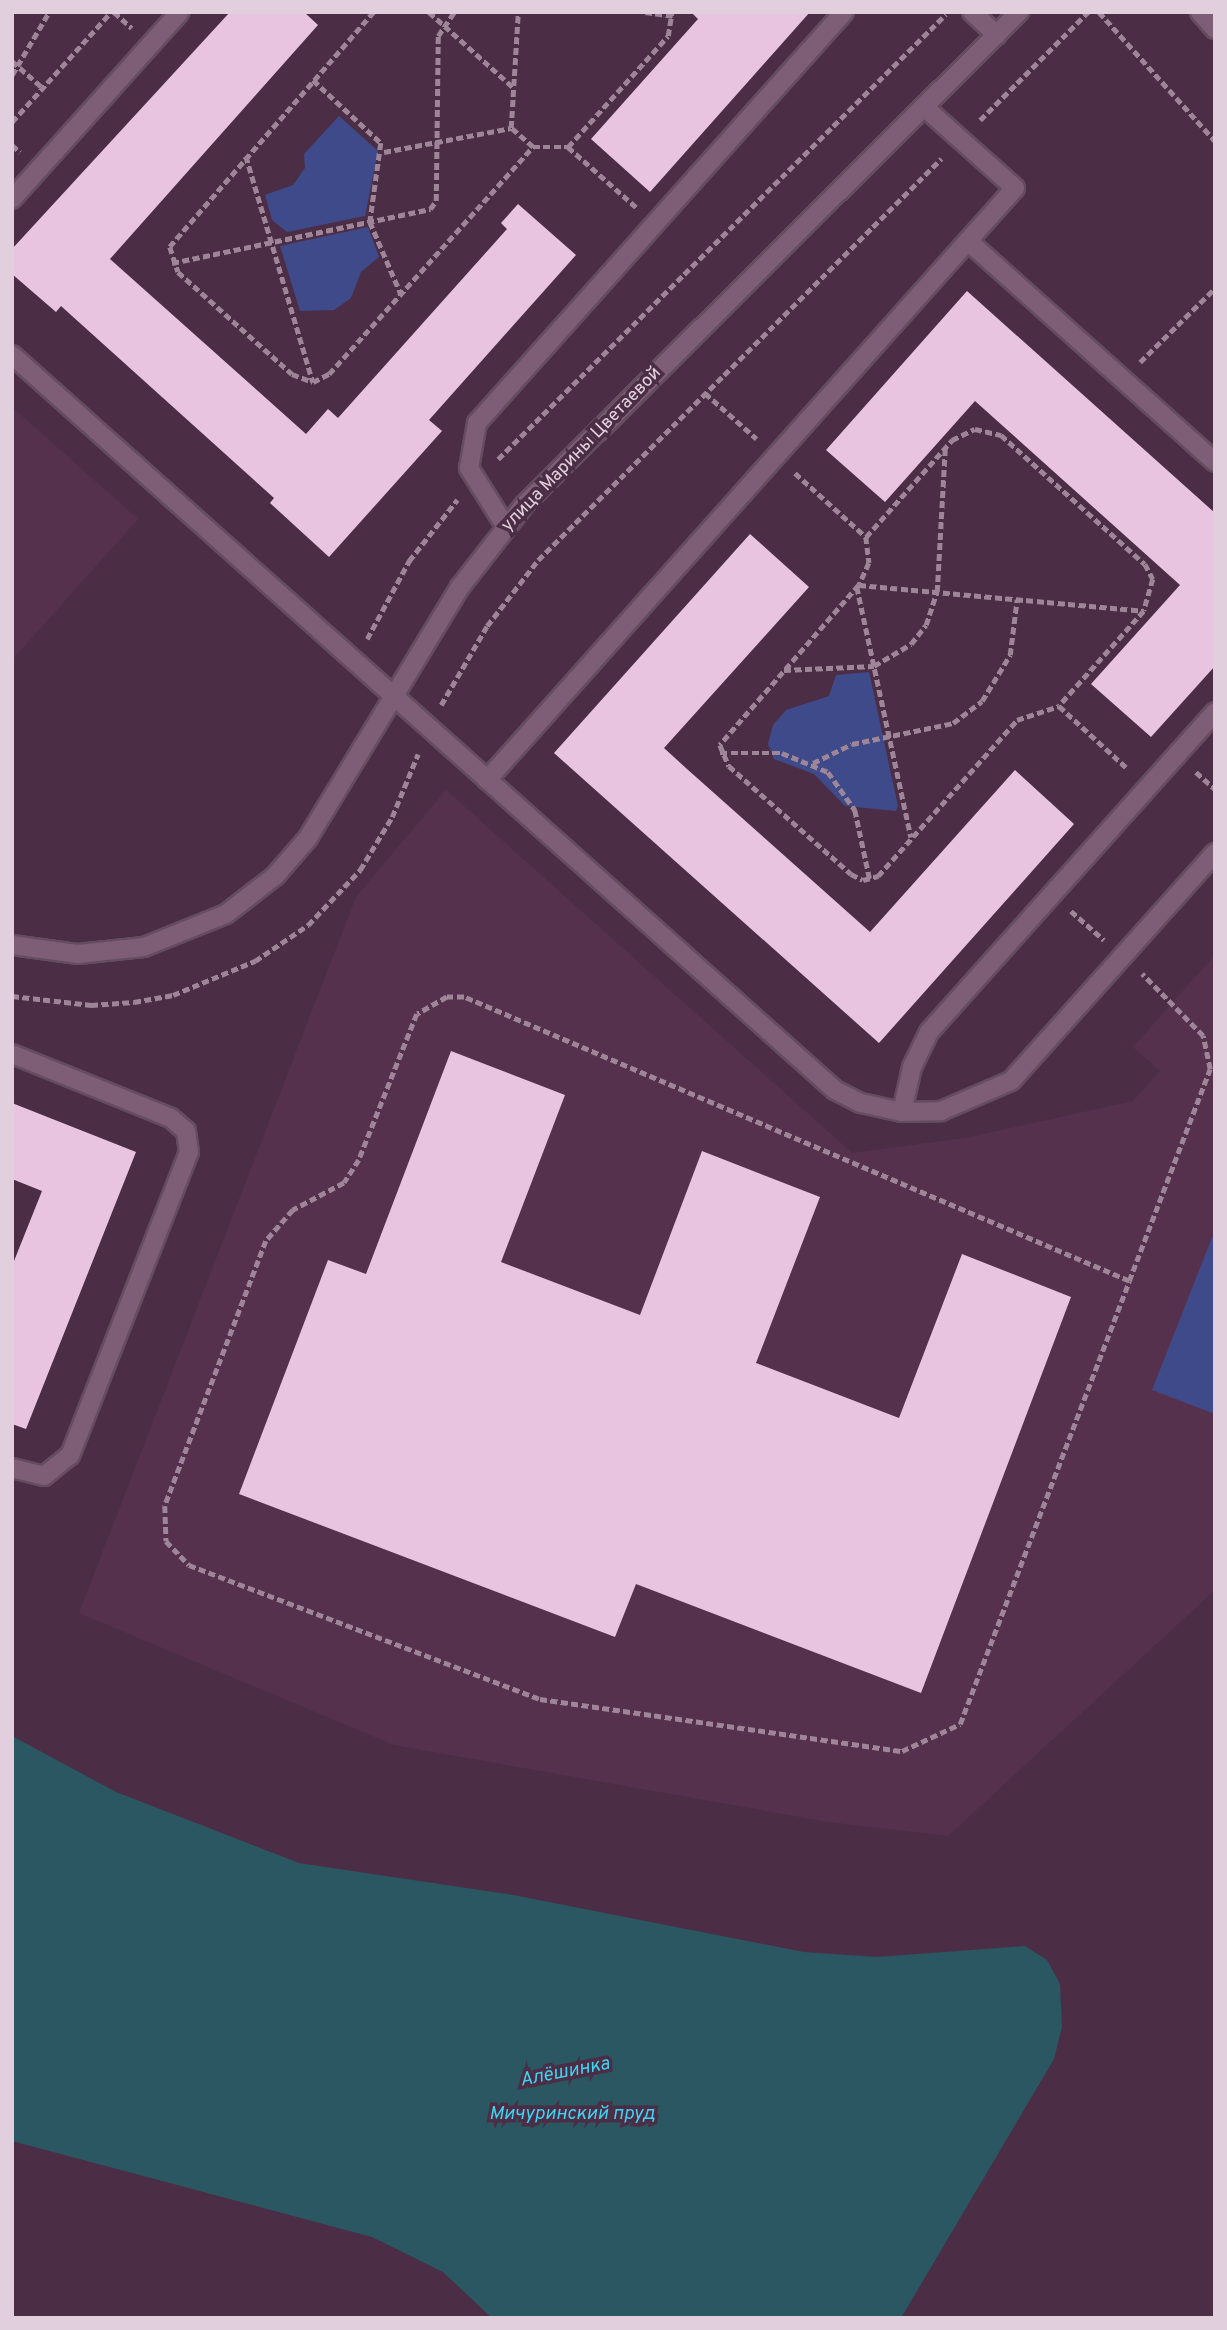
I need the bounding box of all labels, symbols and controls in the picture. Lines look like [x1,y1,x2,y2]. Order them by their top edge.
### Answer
street label: улица Марины Цветаевой [497,363,667,537]
water label: Алёшинка [518,2053,612,2093]
water label: Мичуринский пруд [489,2104,655,2126]

